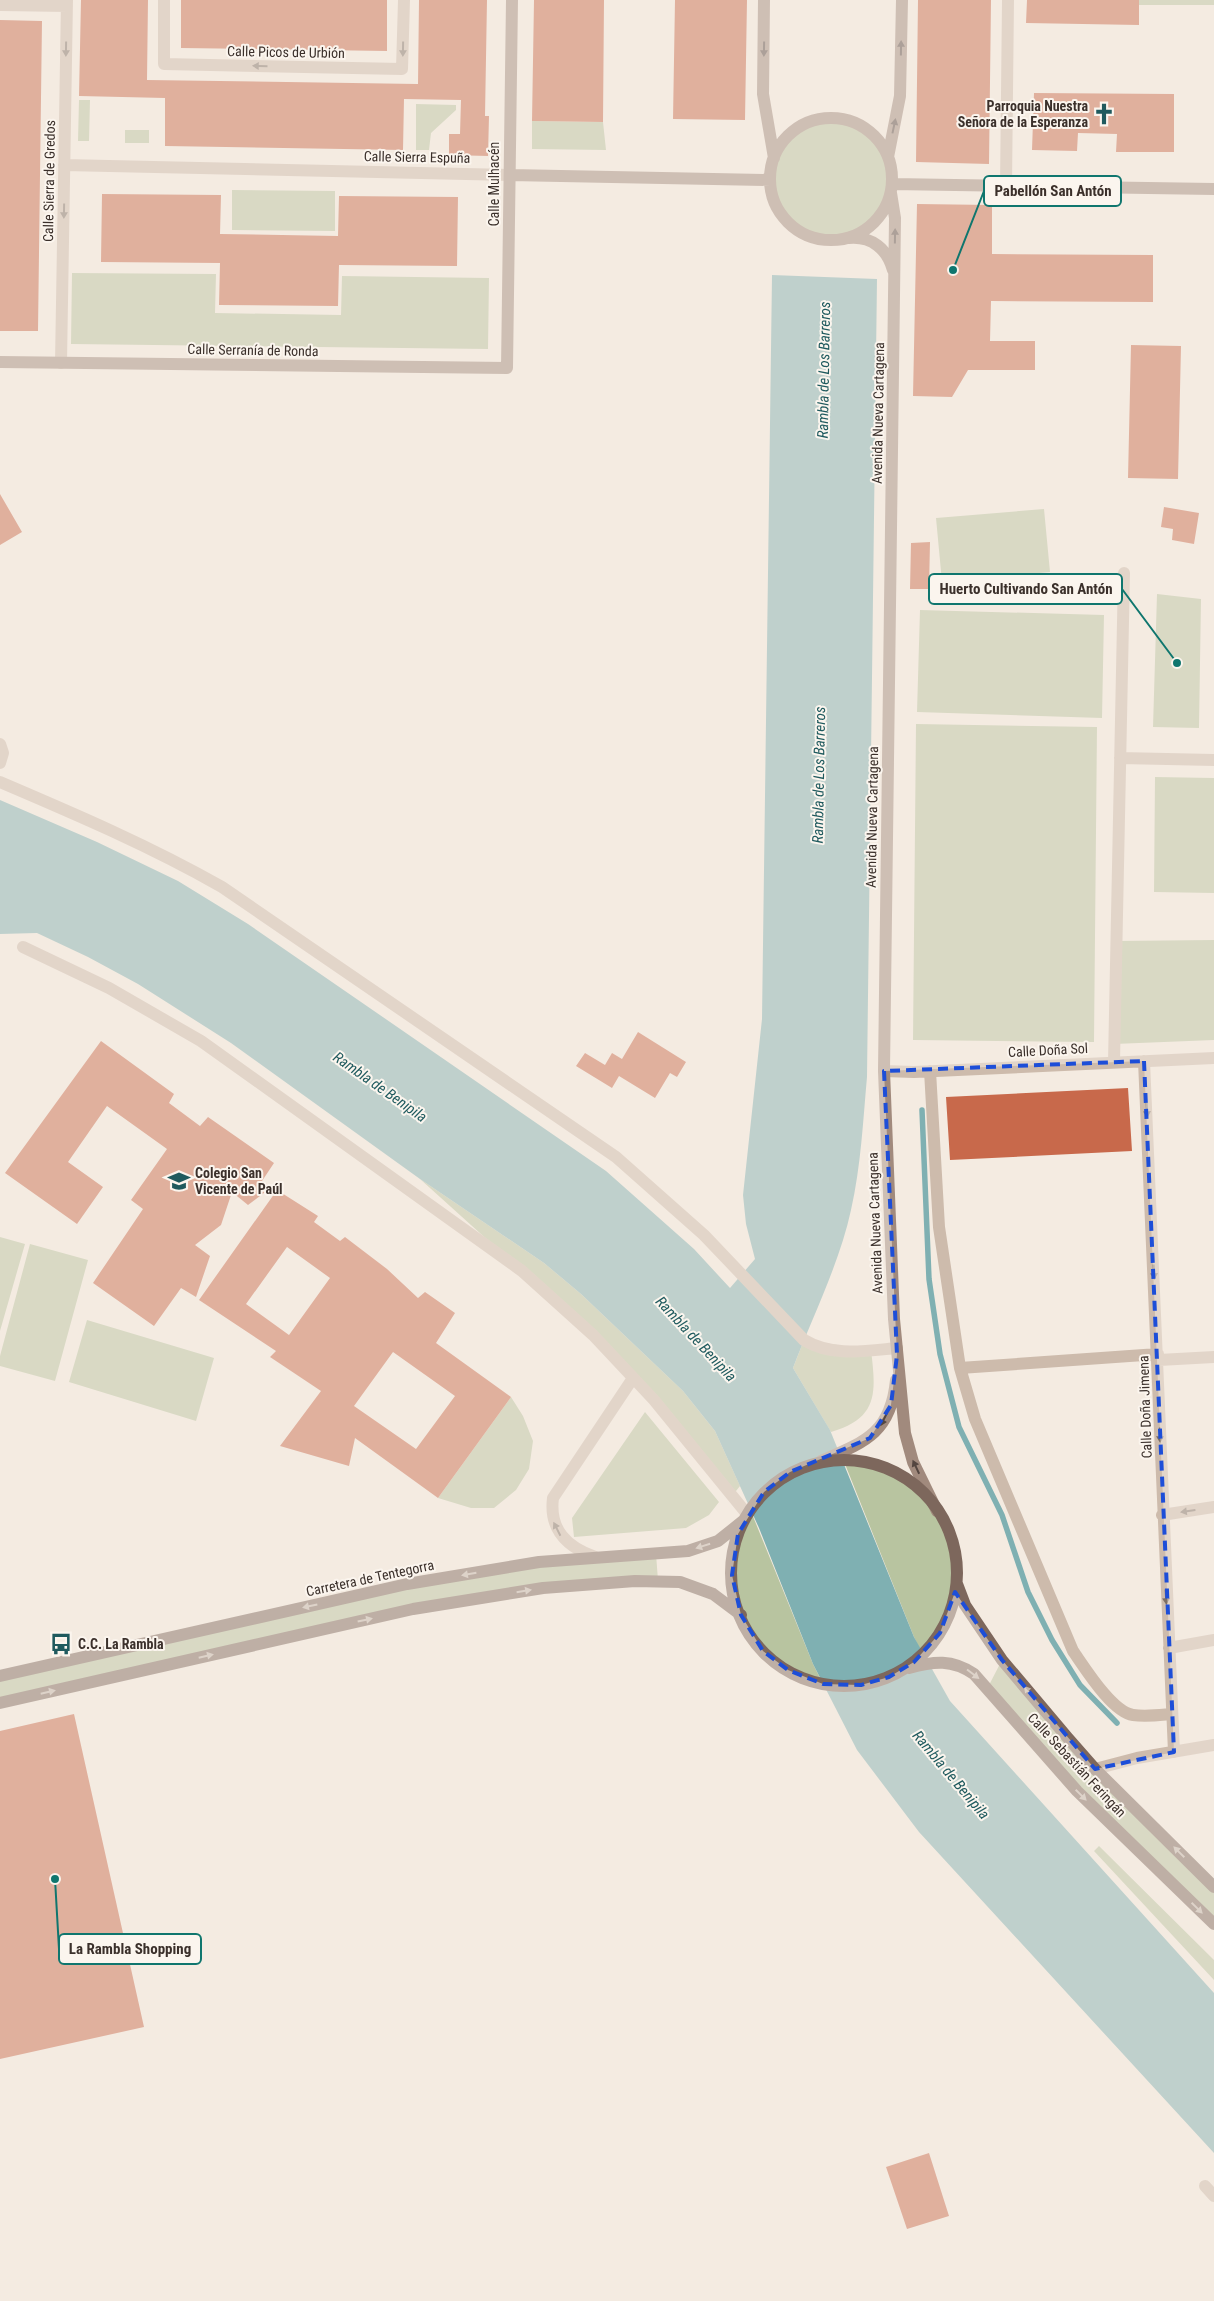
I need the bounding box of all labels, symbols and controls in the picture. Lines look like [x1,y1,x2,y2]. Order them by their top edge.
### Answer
one-way arrow [897,40,905,56]
one-way arrow [62,41,70,57]
one-way arrow [399,41,407,57]
one-way arrow [760,41,768,57]
street label: Calle Picos de Urbión [227,43,345,61]
one-way arrow [252,62,268,70]
place label: Parroquia Nuestra Señora de la Esperanza [958,98,1088,130]
church icon: Parroquia Nuestra Señora de la Esperanza [1091,101,1117,127]
one-way arrow [890,119,898,134]
street label: Calle Sierra de Gredos [40,120,58,242]
street label: Calle Mulhacén [486,142,502,226]
street label: Calle Sierra Espuña [364,148,470,166]
callout: Pabellón San Antón [984,176,1121,206]
text: Pabellón San Antón [994,182,1112,200]
one-way arrow [59,203,67,219]
one-way arrow [891,228,899,244]
water label: Rambla de Los Barreros [814,301,834,439]
street label: Calle Serranía de Ronda [187,341,319,359]
street label: Avenida Nueva Cartagena [869,342,887,484]
callout: Huerto Cultivando San Antón [929,574,1122,604]
text: Huerto Cultivando San Antón [939,580,1113,598]
water label: Rambla de Los Barreros [809,706,829,844]
street label: Avenida Nueva Cartagena [863,746,881,888]
street label: Calle Doña Sol [1008,1040,1088,1060]
water label: Rambla de Benipila [330,1048,430,1126]
one-way arrow [1143,1102,1151,1118]
street label: Avenida Nueva Cartagena [865,1152,885,1294]
place label: Colegio San Vicente de Paúl [195,1165,283,1197]
school or university icon: Colegio San Vicente de Paúl [166,1168,192,1194]
one-way arrow [1151,1264,1159,1280]
water label: Rambla de Benipila [652,1293,740,1385]
street label: Calle Doña Jimena [1135,1355,1155,1459]
one-way arrow [880,1412,888,1426]
one-way arrow [1157,1427,1165,1443]
one-way arrow [911,1460,919,1474]
one-way arrow [1180,1507,1196,1515]
one-way arrow [553,1522,561,1536]
one-way arrow [696,1543,711,1550]
street label: Carretera de Tentegorra [305,1557,435,1599]
one-way arrow [461,1570,477,1578]
one-way arrow [517,1587,533,1595]
one-way arrow [1163,1589,1171,1605]
one-way arrow [302,1602,317,1610]
one-way arrow [357,1616,372,1624]
bus stop icon: C.C. La Rambla [48,1631,74,1657]
place label: C.C. La Rambla [78,1636,164,1652]
one-way arrow [198,1652,213,1660]
one-way arrow [966,1668,979,1679]
one-way arrow [1024,1686,1035,1699]
one-way arrow [40,1688,55,1696]
street label: Calle Sebastián Feringán [1025,1710,1129,1820]
water label: Rambla de Benipila [909,1727,993,1823]
one-way arrow [1075,1788,1087,1800]
one-way arrow [1173,1847,1185,1859]
one-way arrow [1191,1902,1203,1914]
callout: La Rambla Shopping [59,1934,201,1964]
text: La Rambla Shopping [69,1940,191,1958]

